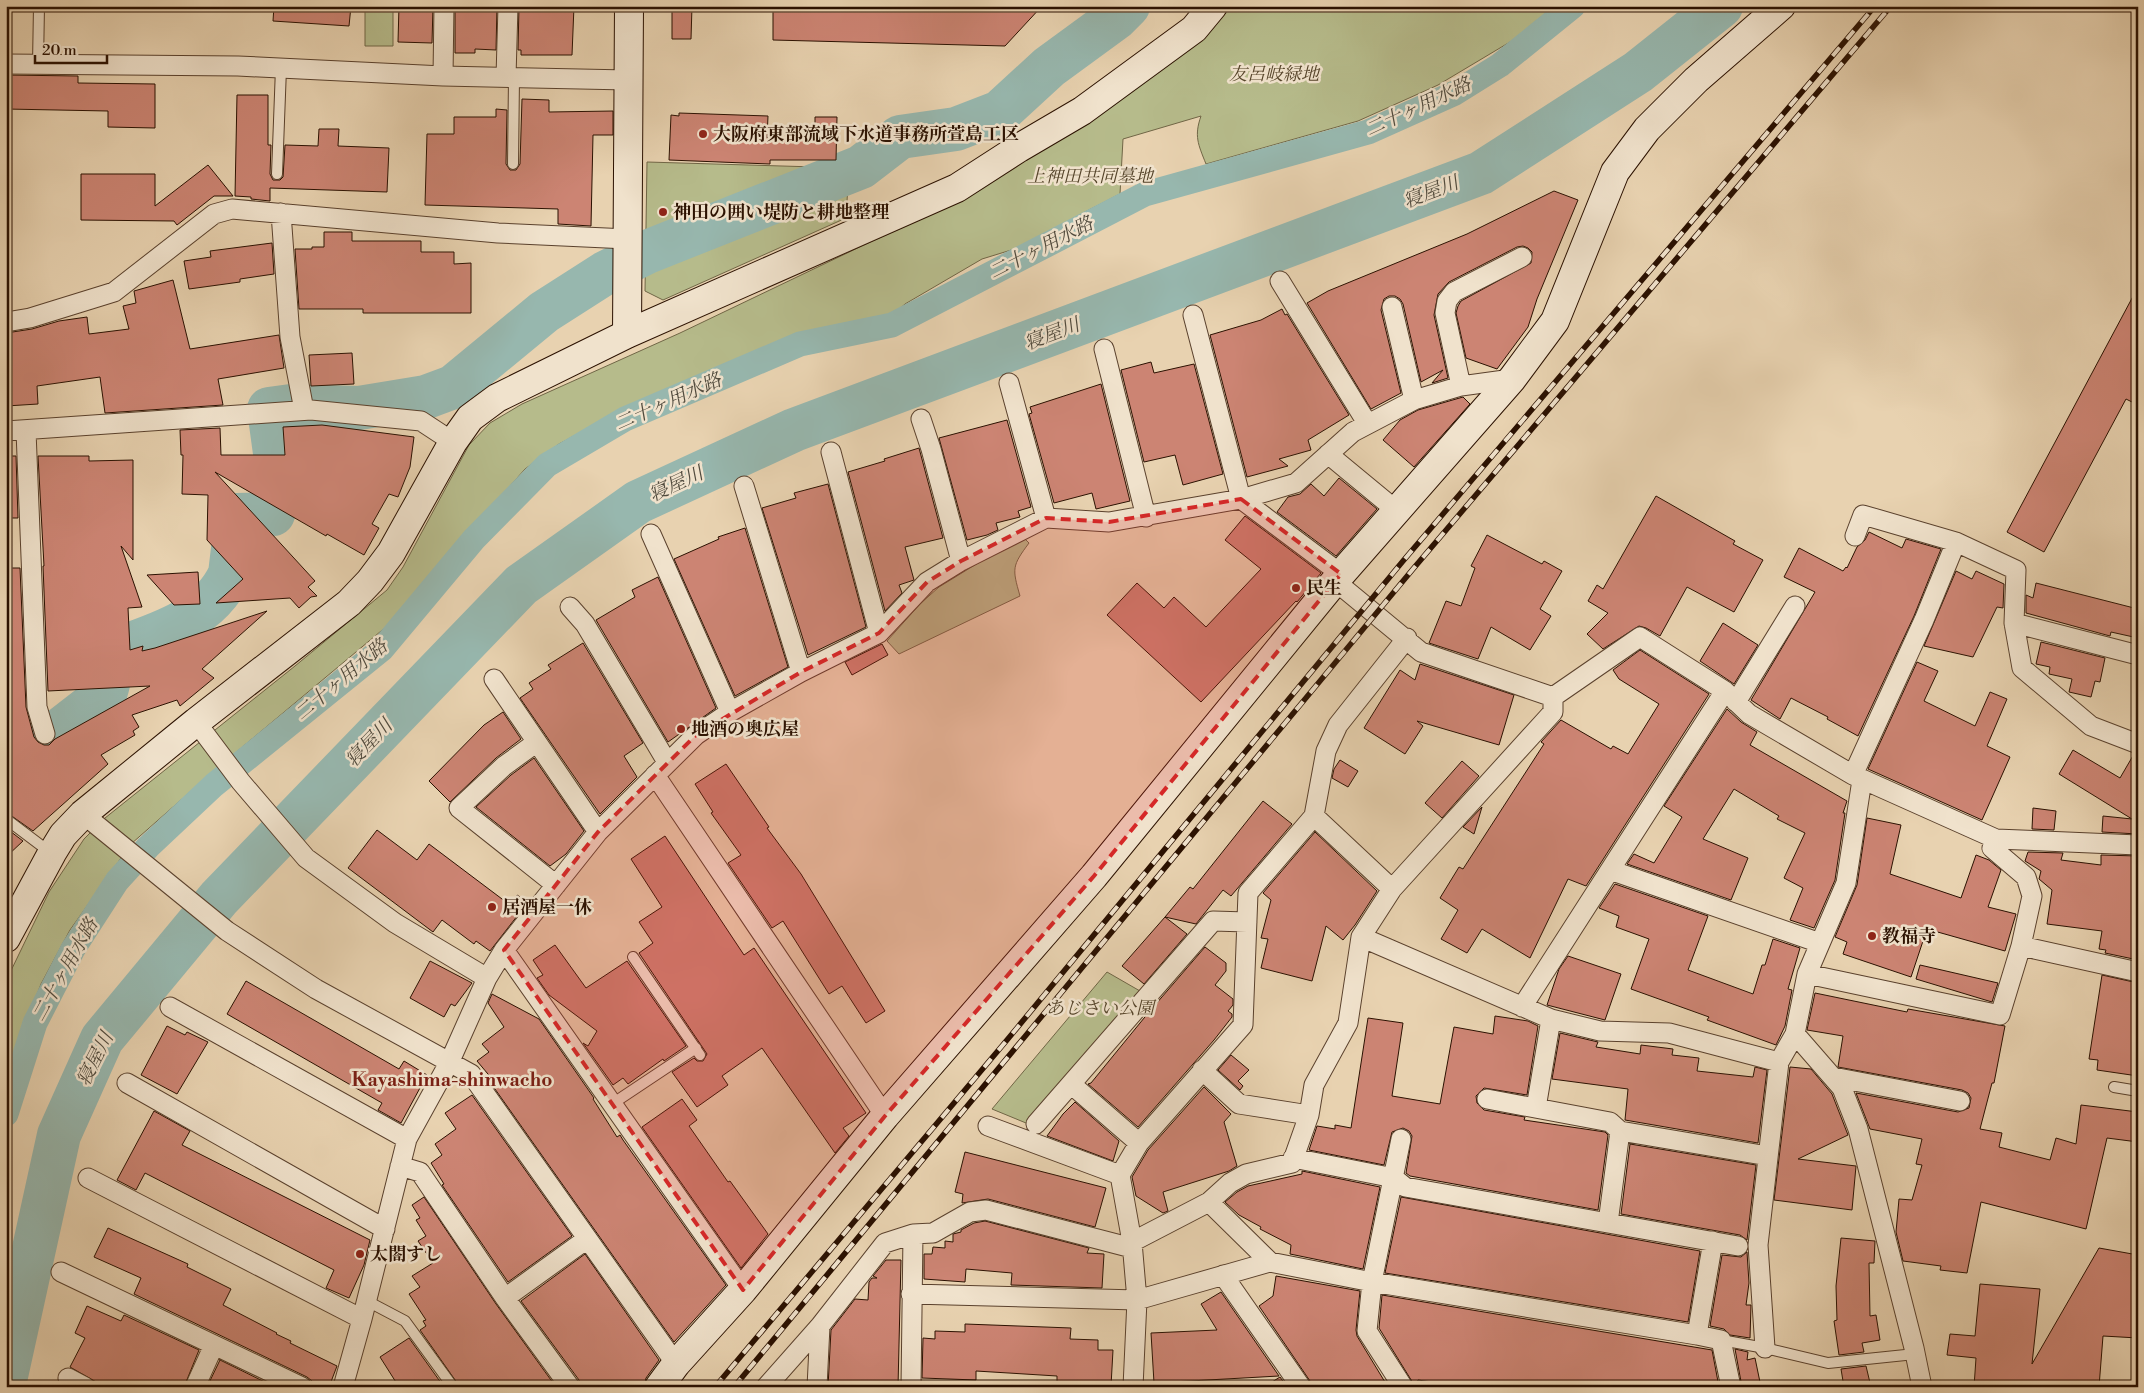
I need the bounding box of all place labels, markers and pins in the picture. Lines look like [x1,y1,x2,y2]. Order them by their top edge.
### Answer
place label: 大阪府東部流域下水道事務所萱島工区 [713,123,1019,146]
marker: 大阪府東部流域下水道事務所萱島工区 [697,128,709,140]
place label: 神田の囲い堤防と耕地整理 [673,201,890,224]
marker: 神田の囲い堤防と耕地整理 [657,206,669,218]
place label: 民生 [1306,577,1342,600]
marker: 民生 [1290,582,1302,594]
place label: 地酒の奥広屋 [691,718,799,741]
marker: 地酒の奥広屋 [675,723,687,735]
place label: 居酒屋一休 [502,896,592,919]
marker: 居酒屋一休 [486,901,498,913]
place label: 教福寺 [1882,925,1936,948]
marker: 教福寺 [1866,930,1878,942]
place label: 太閤すし [370,1243,442,1266]
marker: 太閤すし [354,1248,366,1260]

